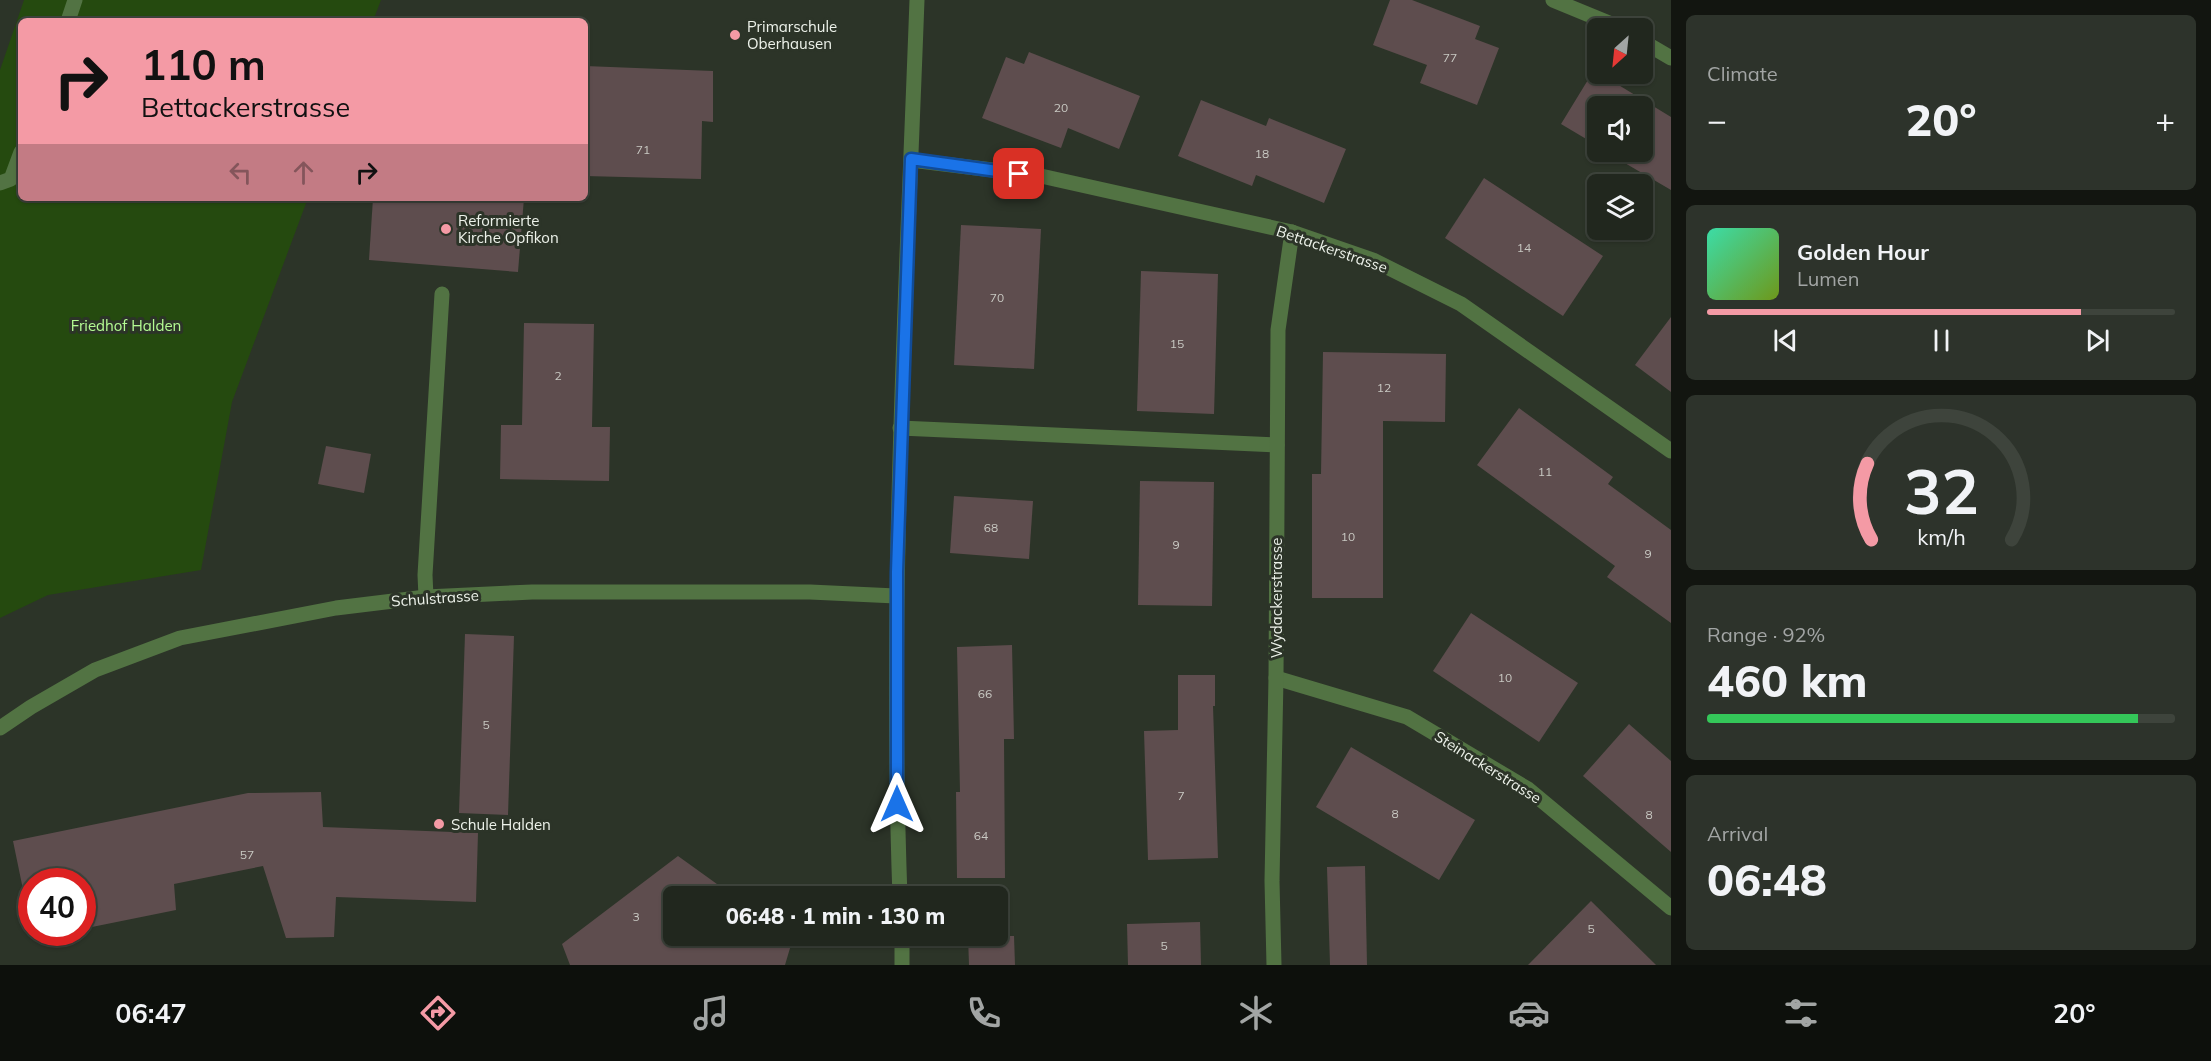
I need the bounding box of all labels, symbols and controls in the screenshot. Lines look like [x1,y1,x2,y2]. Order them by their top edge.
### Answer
place label: Primarschule Oberhausen [747,17,837,53]
north arrow [1587,18,1653,84]
map controls [1587,18,1653,240]
marker: Primarschule Oberhausen [728,28,742,42]
text: 110 m [141,38,266,91]
icon: right [42,42,120,120]
house number: 77 [1443,50,1457,65]
text: Climate [1707,61,1778,86]
text: Bettackerstrasse [141,90,350,124]
text: 20° [1905,91,1977,147]
button: sound [1587,96,1653,162]
text: − [1707,99,1727,140]
text: + [2155,99,2175,140]
house number: 20 [1054,100,1068,115]
house number: 71 [636,142,650,157]
house number: 18 [1255,146,1269,161]
pin [993,148,1044,199]
icon: left [224,156,257,189]
icon: ahead [287,156,320,189]
icon: right [350,156,383,189]
icon: arrive [1002,157,1035,190]
button: layers [1587,174,1653,240]
place label: Reformierte Kirche Opfikon [458,211,559,247]
street label: Bettackerstrasse [1274,221,1390,277]
marker: Reformierte Kirche Opfikon [439,222,453,236]
text: Golden Hour [1797,238,1929,266]
house number: 14 [1517,240,1531,255]
text: Lumen [1797,266,1859,291]
house number: 70 [990,290,1004,305]
park label: Friedhof Halden [71,316,181,335]
icon: previous [1769,324,1802,357]
icon: pause [1925,324,1958,357]
icon: next [2081,324,2114,357]
house number: 15 [1170,336,1184,351]
house number: 2 [554,368,562,383]
house number: 12 [1377,380,1391,395]
text: 32 [1904,451,1978,530]
house number: 11 [1538,464,1552,479]
house number: 68 [984,520,998,535]
text: km/h [1917,523,1965,550]
house number: 10 [1341,529,1355,544]
house number: 9 [1172,537,1180,552]
street label: Wydackerstrasse [1267,538,1286,658]
house number: 9 [1644,546,1652,561]
street label: Schulstrasse [391,585,479,611]
text: Range · 92% [1707,622,1825,647]
text: 460 km [1707,652,1868,708]
house number: 10 [1498,670,1512,685]
house number: 66 [978,686,992,701]
house number: 5 [482,717,490,732]
street label: Steinackerstrasse [1431,726,1545,808]
position arrow [865,772,929,836]
house number: 7 [1177,788,1185,803]
house number: 8 [1391,806,1399,821]
house number: 8 [1645,807,1653,822]
place label: Schule Halden [451,815,551,834]
marker: Schule Halden [432,817,446,831]
text: Arrival [1707,821,1768,846]
house number: 64 [974,828,988,843]
house number: 57 [240,847,254,862]
text: 06:48 [1707,851,1827,907]
speed limit sign: 40 [18,868,96,946]
text: 06:48 · 1 min · 130 m [726,902,945,930]
house number: 3 [632,909,640,924]
house number: 5 [1587,921,1595,936]
house number: 5 [1160,938,1168,953]
icon: directions [417,992,459,1034]
icon: music [690,992,732,1034]
icon: phone [963,992,1005,1034]
icon: climate [1235,992,1277,1034]
icon: car [1508,992,1550,1034]
icon: filters [1780,992,1822,1034]
text: 06:47 [115,996,187,1030]
text: 20° [2053,996,2096,1030]

